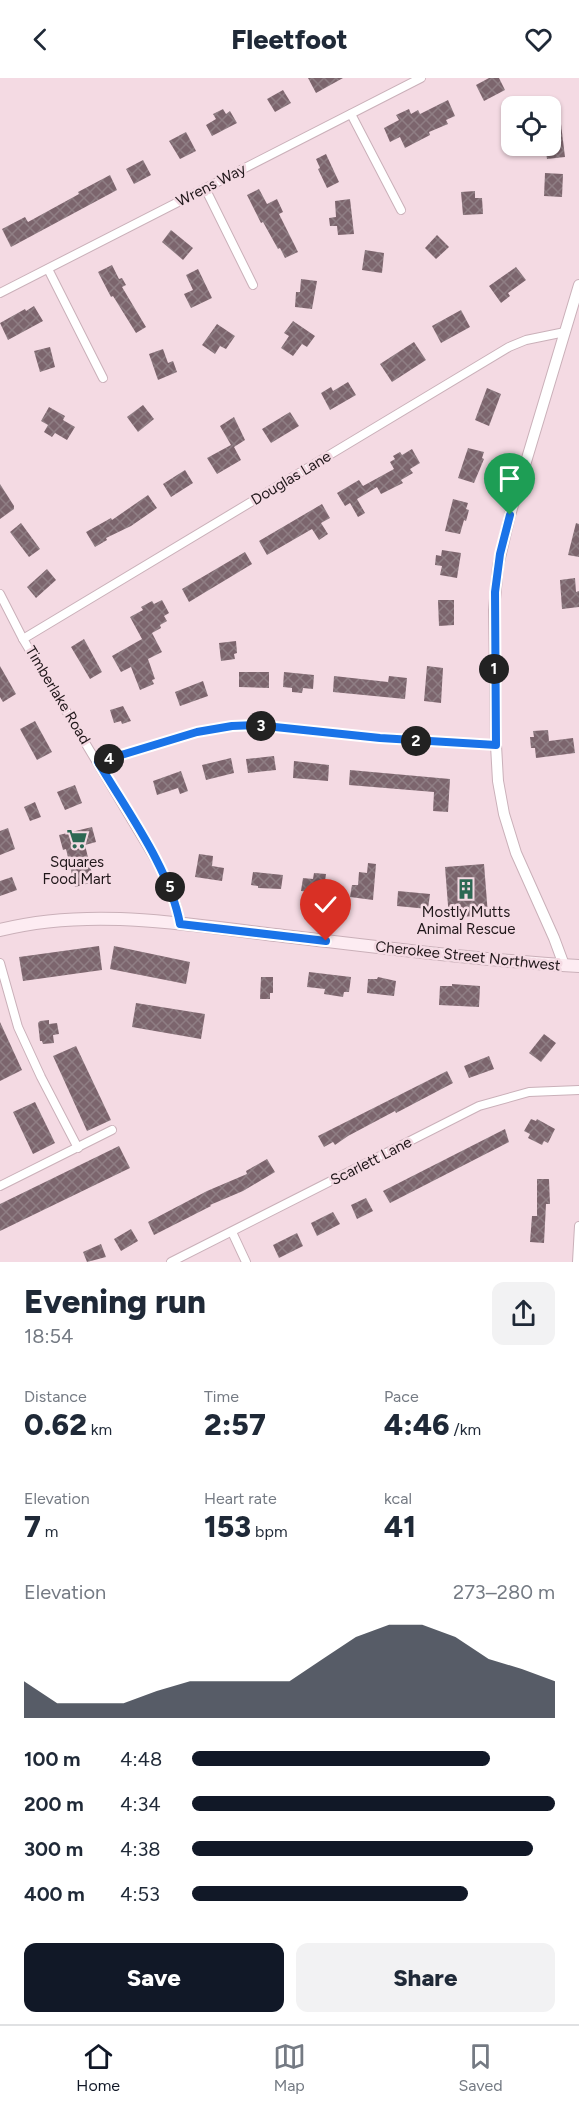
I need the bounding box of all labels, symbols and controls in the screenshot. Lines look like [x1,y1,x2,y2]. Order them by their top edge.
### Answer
icon: back [24,23,57,56]
text: Fleetfoot [231,23,348,56]
icon: heart [522,23,555,56]
map controls [501,96,561,156]
button: locate [501,96,561,156]
street label: Wrens Way [173,160,249,210]
street label: Douglas Lane [248,447,334,509]
pin [484,453,535,515]
icon: arrive [493,462,526,495]
street label: Timberlake Road [22,643,94,747]
pin: 1 [479,654,509,684]
text: 1 [491,659,497,678]
pin: 3 [246,711,276,741]
text: 3 [257,716,265,735]
pin: 2 [401,726,431,756]
text: 2 [411,731,421,750]
pin: 4 [94,744,124,774]
text: 4 [104,749,114,768]
supermarket icon: Squares Food Mart [65,827,89,851]
place label: Squares Food Mart [42,853,112,888]
pin: 5 [155,872,185,902]
text: 5 [165,877,175,896]
building icon: Mostly Mutts Animal Rescue [454,877,478,901]
pin [300,879,351,941]
icon: check [309,888,342,921]
place label: Mostly Mutts Animal Rescue [417,903,515,938]
street label: Cherokee Street Northwest [375,937,562,975]
street label: Scarlett Lane [327,1133,415,1189]
text: Evening run [24,1282,206,1321]
button: share [492,1282,555,1345]
text: 18:54 [24,1324,74,1348]
text: Distance [24,1387,87,1406]
text: Time [204,1387,239,1406]
text: Pace [384,1387,419,1406]
text: 0.62 [24,1406,87,1443]
text: 2:57 [204,1406,266,1443]
text: 4:46 [384,1406,450,1443]
text: km [87,1420,112,1439]
text: /km [450,1420,481,1439]
text: Elevation [24,1489,90,1508]
text: Heart rate [204,1489,277,1508]
text: kcal [384,1489,412,1508]
text: 7 [24,1508,41,1545]
text: 153 [204,1508,251,1545]
text: 41 [384,1508,416,1545]
text: m [41,1522,59,1541]
text: bpm [251,1522,288,1541]
text: Elevation [24,1580,106,1604]
text: 273–280 m [453,1580,555,1604]
text: 100 m [24,1747,81,1771]
text: 4:48 [120,1747,162,1771]
text: 200 m [24,1792,84,1816]
text: 4:34 [120,1792,161,1816]
text: 300 m [24,1837,83,1861]
text: 4:38 [120,1837,161,1861]
text: 400 m [24,1882,85,1906]
text: 4:53 [120,1882,160,1906]
button: Save [24,1943,284,2012]
button: Share [296,1943,555,2012]
tab: Home [76,2040,120,2095]
tab: Map [273,2040,306,2095]
tab: Saved [458,2040,503,2095]

